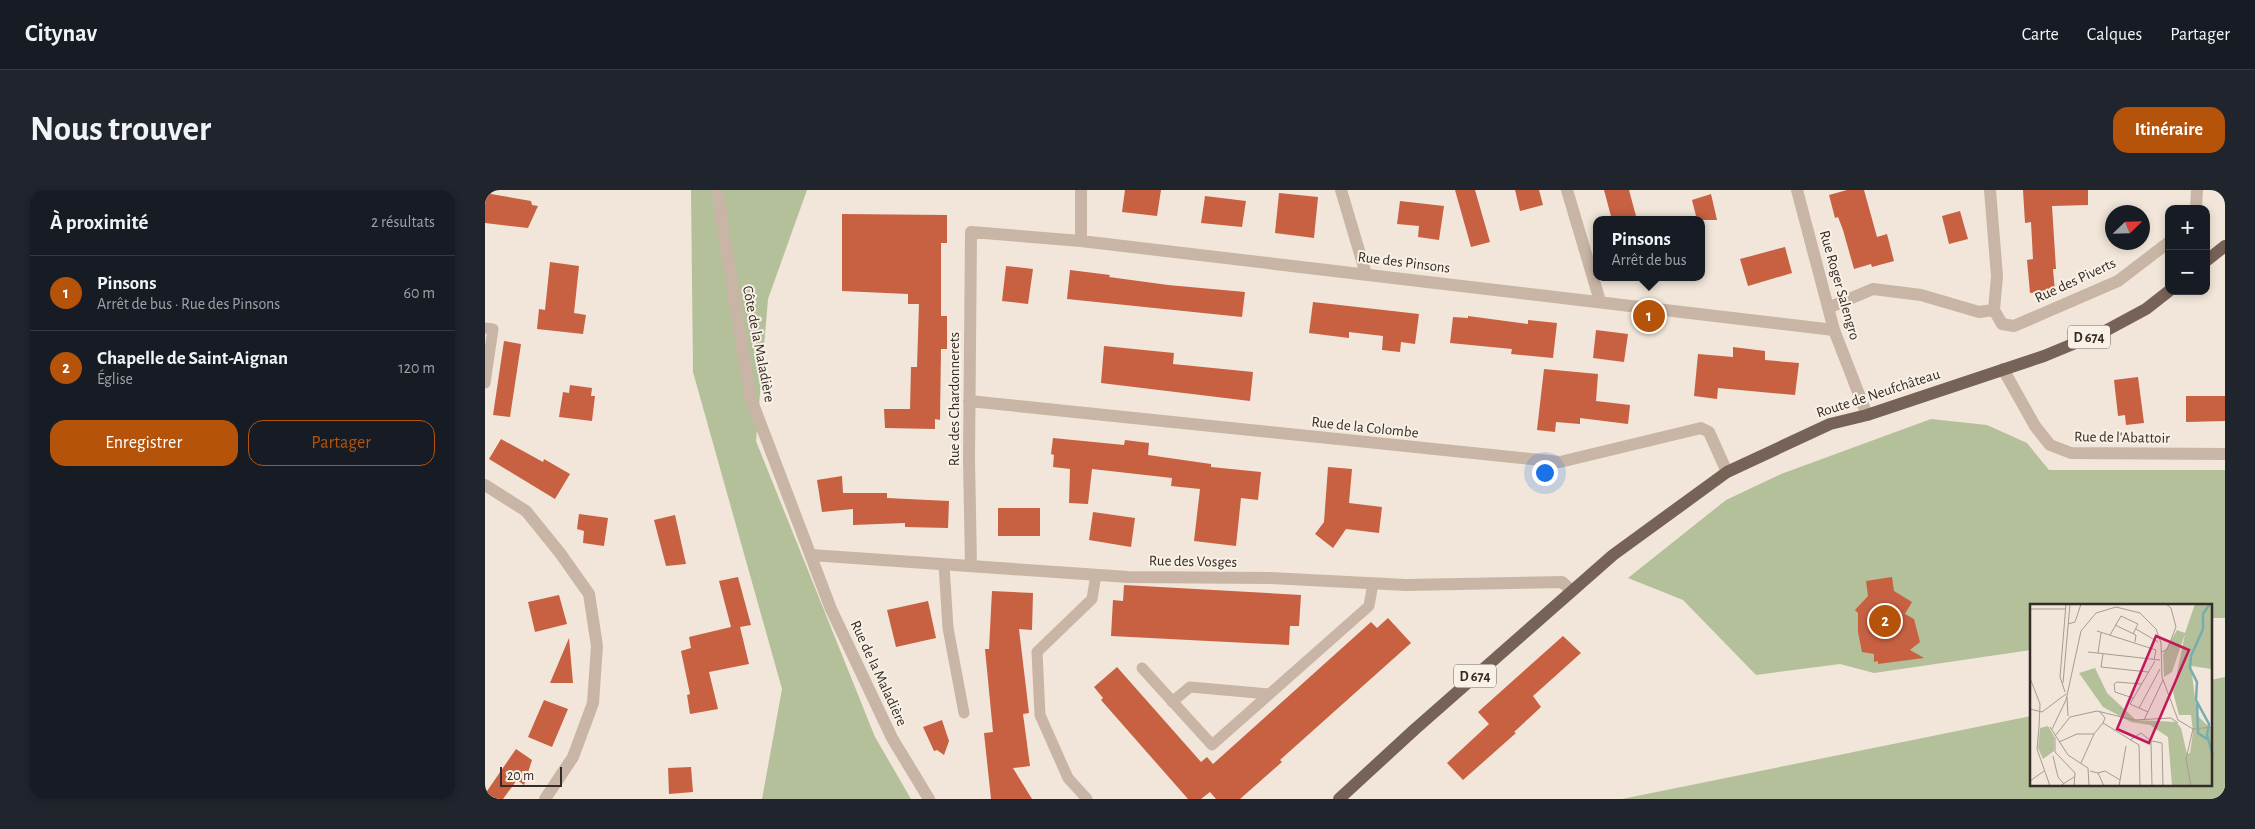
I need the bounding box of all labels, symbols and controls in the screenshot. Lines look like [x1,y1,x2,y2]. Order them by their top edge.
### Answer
text: Citynav [25,22,97,46]
text: Carte [2022,26,2059,44]
text: Calques [2087,26,2142,44]
text: Partager [2170,26,2230,44]
button: Itinéraire [2113,107,2225,153]
text: Nous trouver [30,112,211,147]
north arrow [2105,205,2150,250]
map controls [2165,205,2210,295]
button: + [2165,205,2210,250]
text: À proximité [50,212,148,233]
text: 2 résultats [371,214,435,230]
popup [1593,216,1705,281]
street label: Rue Roger Salengro [1817,229,1862,342]
text: Pinsons [1611,230,1671,249]
street label: Rue des Pinsons [1357,249,1451,276]
button: − [2165,250,2210,295]
text: Arrêt de bus [1611,252,1687,268]
street label: Rue des Piverts [2032,255,2118,306]
text: Pinsons [97,274,156,293]
text: 1 [63,285,69,301]
text: 60 m [404,285,435,301]
street label: Côte de la Maladière [740,285,777,404]
text: Arrêt de bus · Rue des Pinsons [97,296,280,312]
pin: 1 [1633,297,1665,335]
road number: D 674 [2068,326,2110,348]
street label: Rue des Chardonnerets [947,332,962,466]
text: Chapelle de Saint-Aignan [97,349,288,368]
text: 2 [62,360,70,376]
text: 120 m [398,360,435,376]
street label: Route de Neufchâteau [1814,366,1942,421]
text: Église [97,371,133,387]
street label: Rue de la Colombe [1311,414,1419,441]
button: Enregistrer [50,420,238,466]
button: Partager [248,420,435,466]
street label: Rue de l'Abattoir [2074,429,2170,446]
your location [1532,460,1558,486]
street label: Rue des Vosges [1149,553,1237,570]
pin: 2 [1869,602,1901,640]
inset map [2030,604,2213,786]
street label: Rue de la Maladière [848,618,910,728]
road number: D 674 [1454,664,1496,688]
scale bar [500,764,563,787]
text: 20 m [507,769,534,783]

